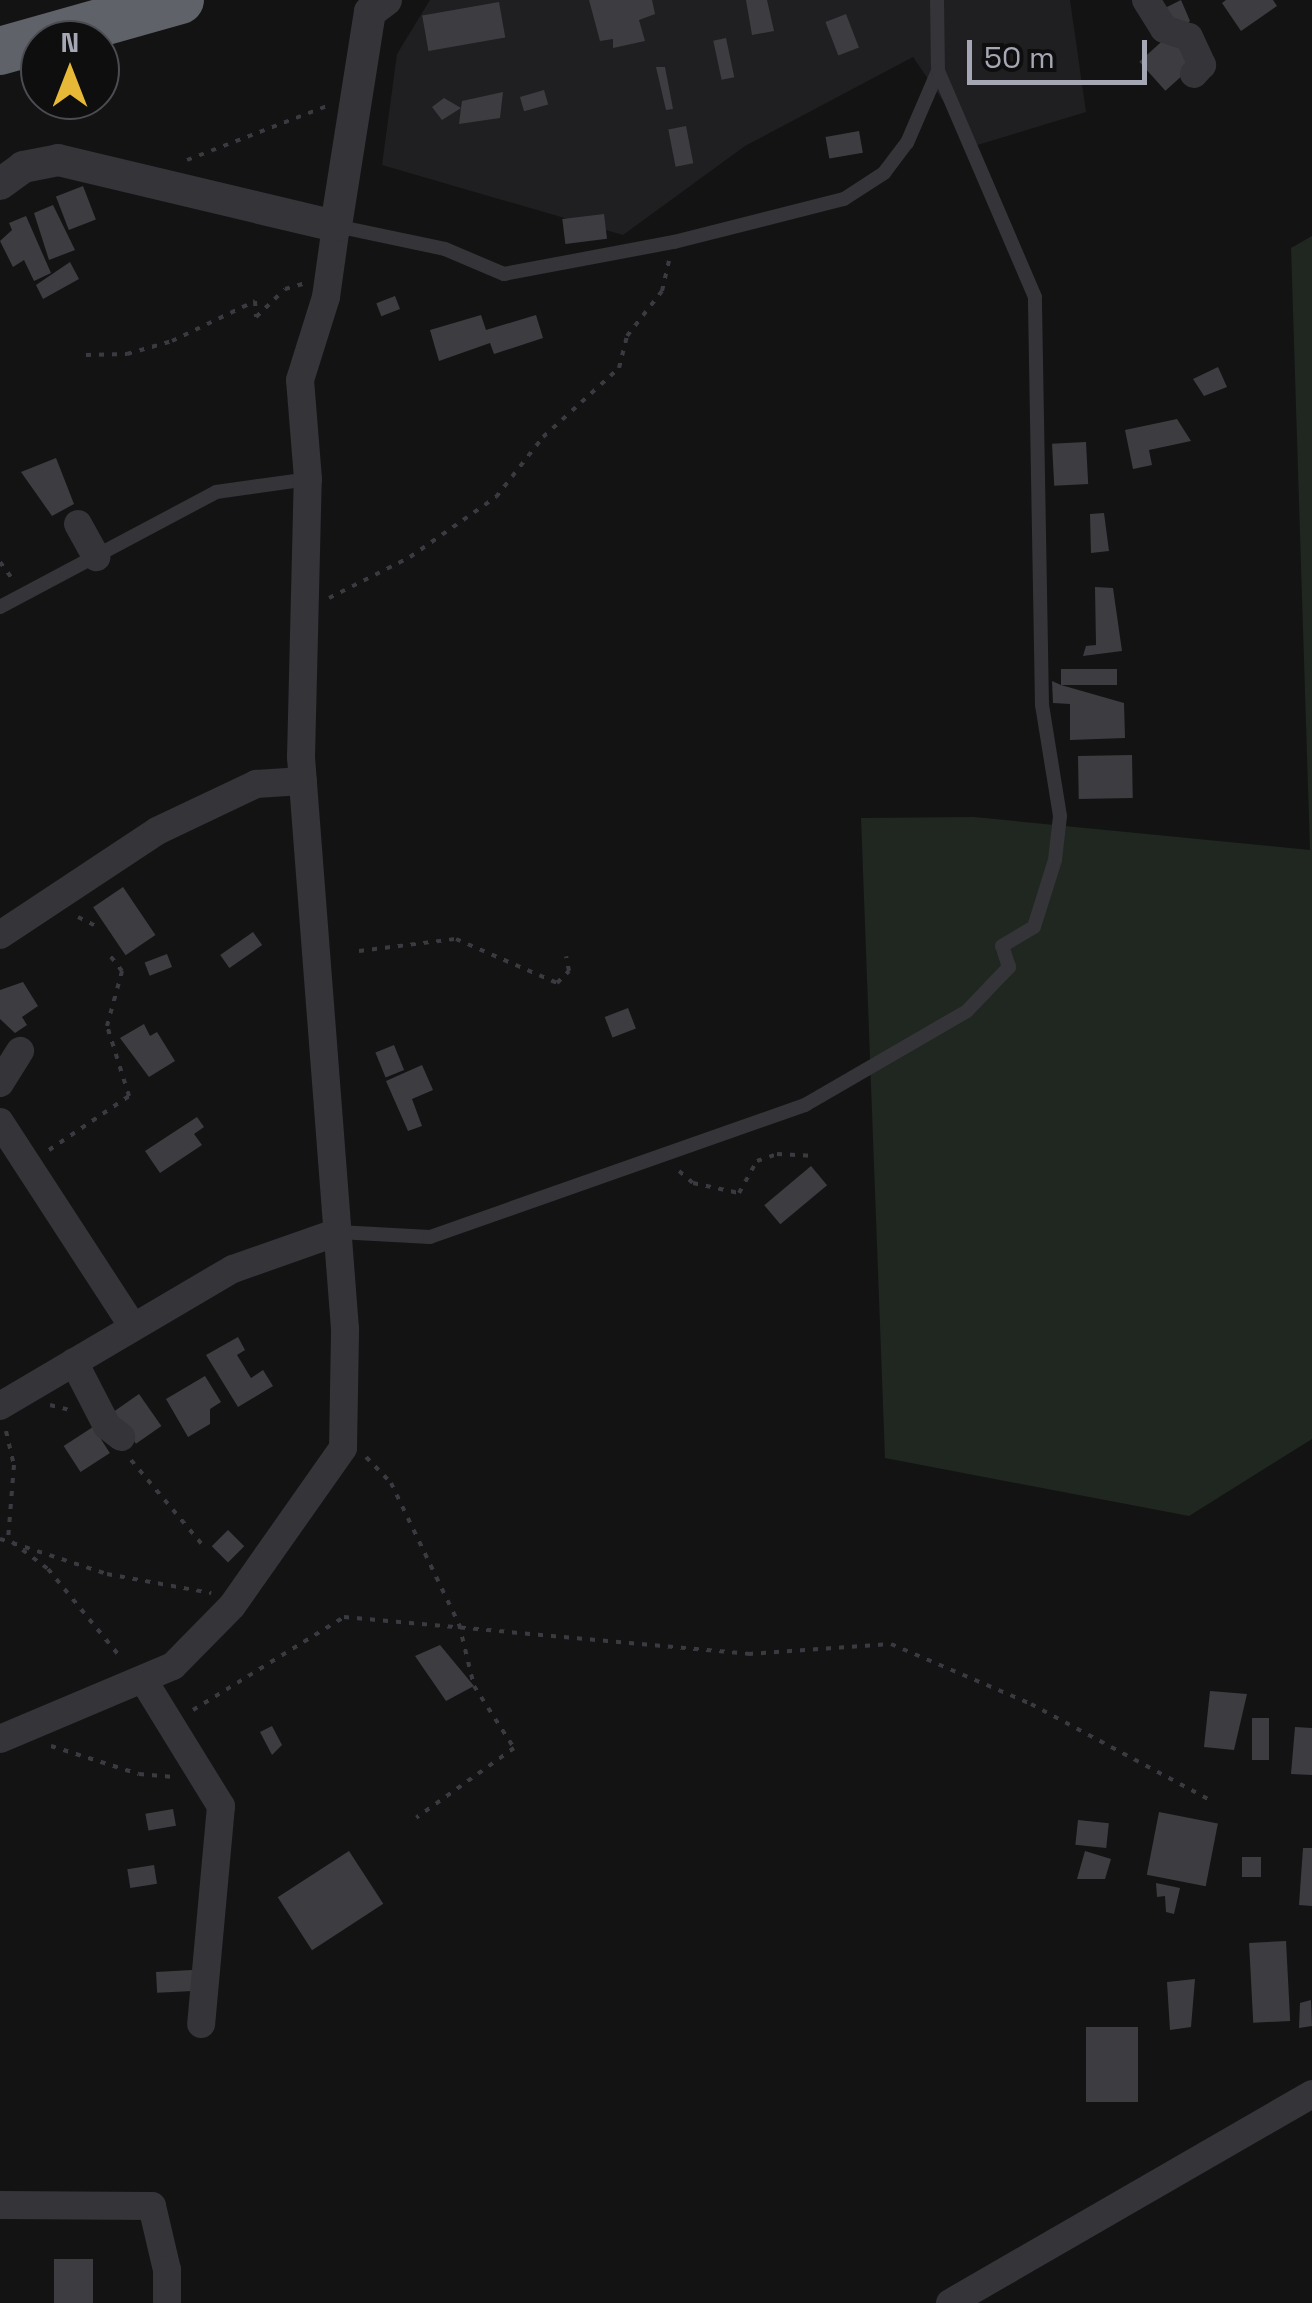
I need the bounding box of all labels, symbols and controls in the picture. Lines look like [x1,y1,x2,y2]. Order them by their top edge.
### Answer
north arrow [20,20,120,120]
scale bar [972,20,1152,82]
text: N [61,24,79,60]
text: 50 m [984,38,1055,77]

